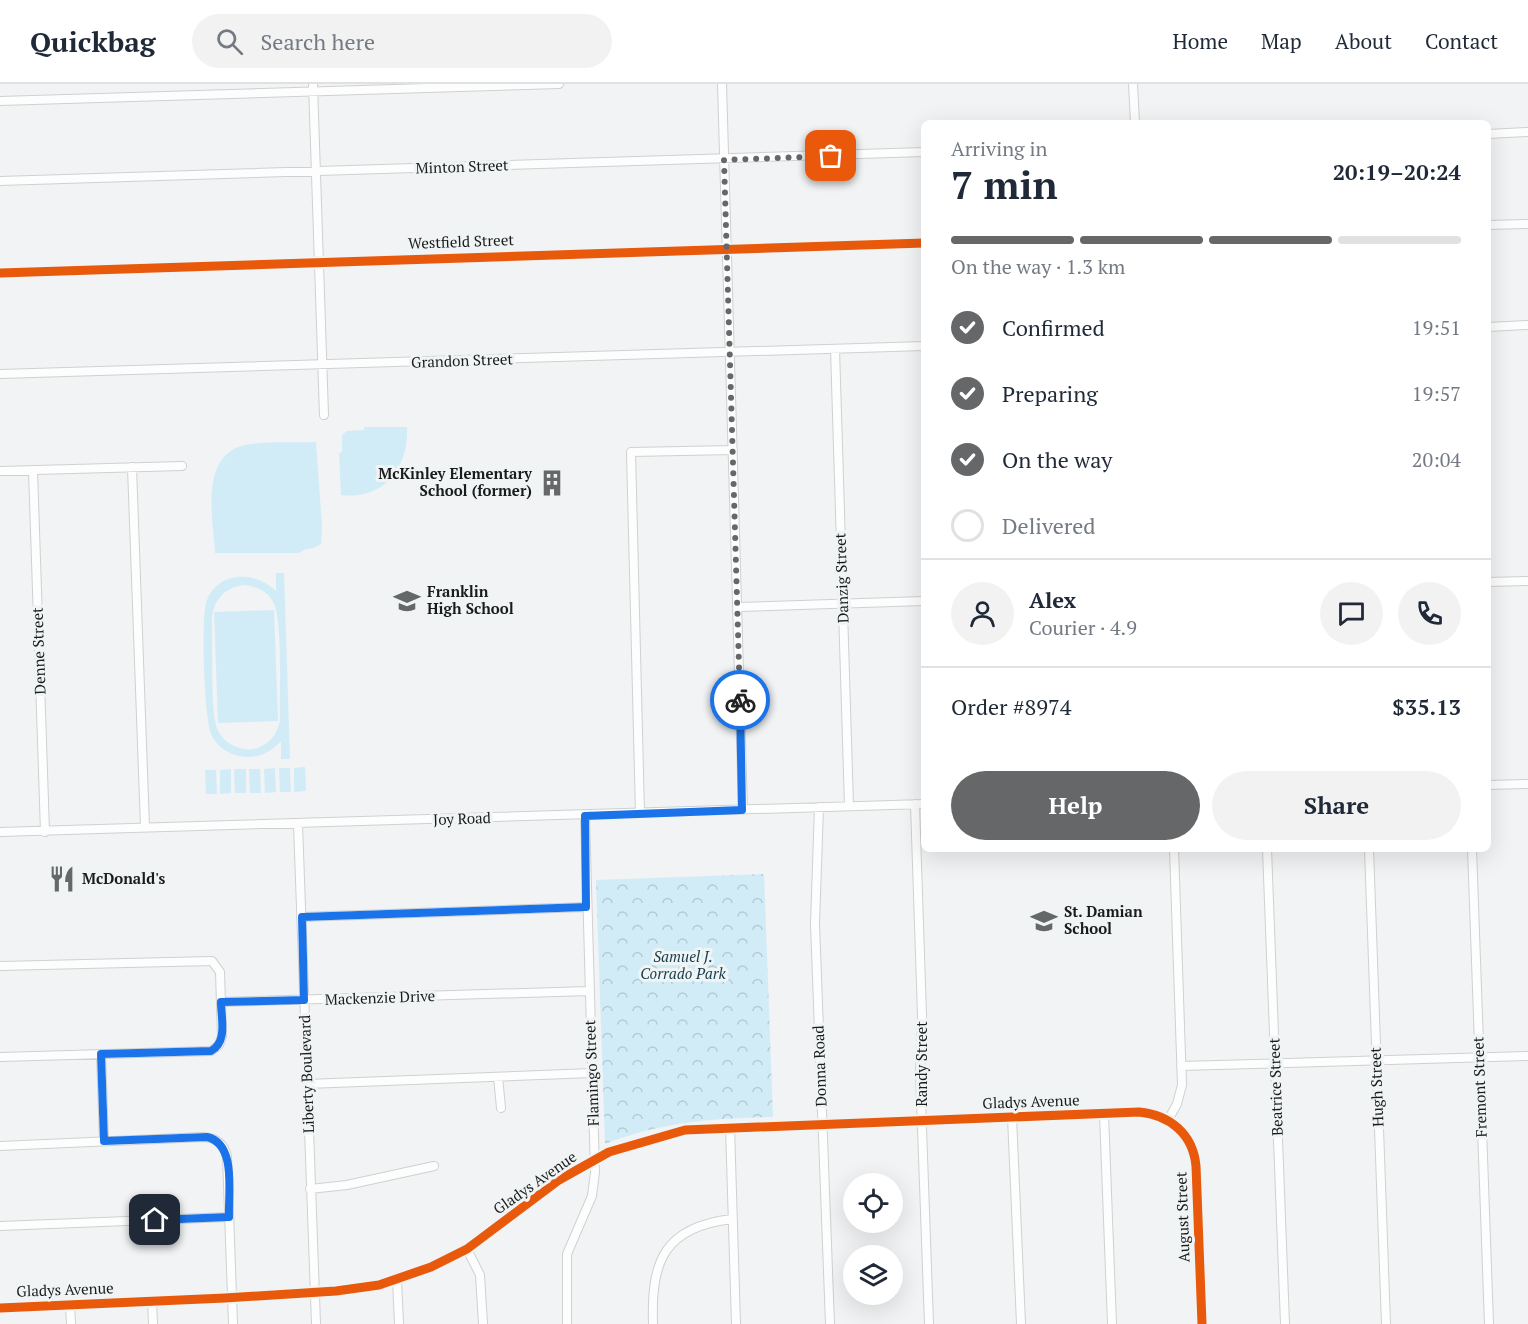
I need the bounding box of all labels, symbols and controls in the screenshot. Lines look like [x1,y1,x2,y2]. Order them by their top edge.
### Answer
search box [192,14,612,68]
text: Quickbag [30,23,156,60]
icon: search [213,25,246,58]
text: Search here [261,27,375,56]
text: Home [1172,27,1228,55]
text: Map [1261,27,1302,55]
text: About [1335,27,1392,55]
text: Contact [1425,27,1498,55]
pin [805,130,856,181]
text: Arriving in [951,135,1047,162]
icon: bag [814,139,847,172]
street label: Minton Street [415,154,509,178]
text: 20:19–20:24 [1333,157,1461,186]
text: 7 min [951,158,1058,210]
street label: Westfield Street [408,229,515,253]
text: On the way · 1.3 km [951,253,1125,280]
icon: check [951,311,984,344]
text: Confirmed [1002,313,1105,342]
text: 19:51 [1412,314,1461,341]
street label: Grandon Street [411,348,514,372]
icon: check [951,377,984,410]
text: Preparing [1002,379,1098,408]
text: 19:57 [1412,380,1461,407]
icon: check [951,443,984,476]
text: On the way [1002,445,1112,474]
text: 20:04 [1412,446,1461,473]
place label: McKinley Elementary School (former) [378,463,533,500]
building icon: McKinley Elementary School (former) [537,468,567,498]
text: Delivered [1002,511,1095,540]
street label: Danzig Street [829,532,853,624]
place label: Franklin High School [427,581,514,618]
button: person [951,582,1014,645]
button: chat [1320,582,1383,645]
button: phone [1398,582,1461,645]
text: Alex [1029,585,1076,614]
school or university icon: Franklin High School [392,586,422,616]
street label: Denne Street [26,607,50,695]
text: Courier · 4.9 [1029,614,1137,641]
courier [710,670,770,730]
icon: bike [724,684,757,717]
text: Order #8974 [951,692,1071,721]
text: $35.13 [1392,692,1461,721]
button: Help [951,771,1200,840]
button: Share [1212,771,1461,840]
street label: Joy Road [433,807,491,829]
restaurant icon: McDonald's [47,864,77,894]
place label: McDonald's [82,868,166,888]
place label: St. Damian School [1064,901,1143,938]
school or university icon: St. Damian School [1029,906,1059,936]
park label: Samuel J. Corrado Park [640,946,726,983]
street label: Mackenzie Drive [324,985,435,1009]
street label: Liberty Boulevard [294,1015,318,1133]
street label: Flamingo Street [579,1019,603,1127]
street label: Randy Street [911,1021,931,1107]
street label: Donna Road [808,1025,830,1107]
street label: Fremont Street [1467,1036,1491,1138]
street label: Beatrice Street [1263,1037,1287,1136]
street label: Hugh Street [1365,1046,1387,1127]
street label: Gladys Avenue [982,1089,1080,1113]
street label: Gladys Avenue [489,1146,580,1218]
street label: August Street [1170,1171,1194,1263]
map controls [843,1173,903,1305]
button: locate [843,1173,903,1233]
pin [129,1194,180,1245]
icon: home [138,1203,171,1236]
button: layers [843,1245,903,1305]
street label: Gladys Avenue [16,1277,114,1301]

